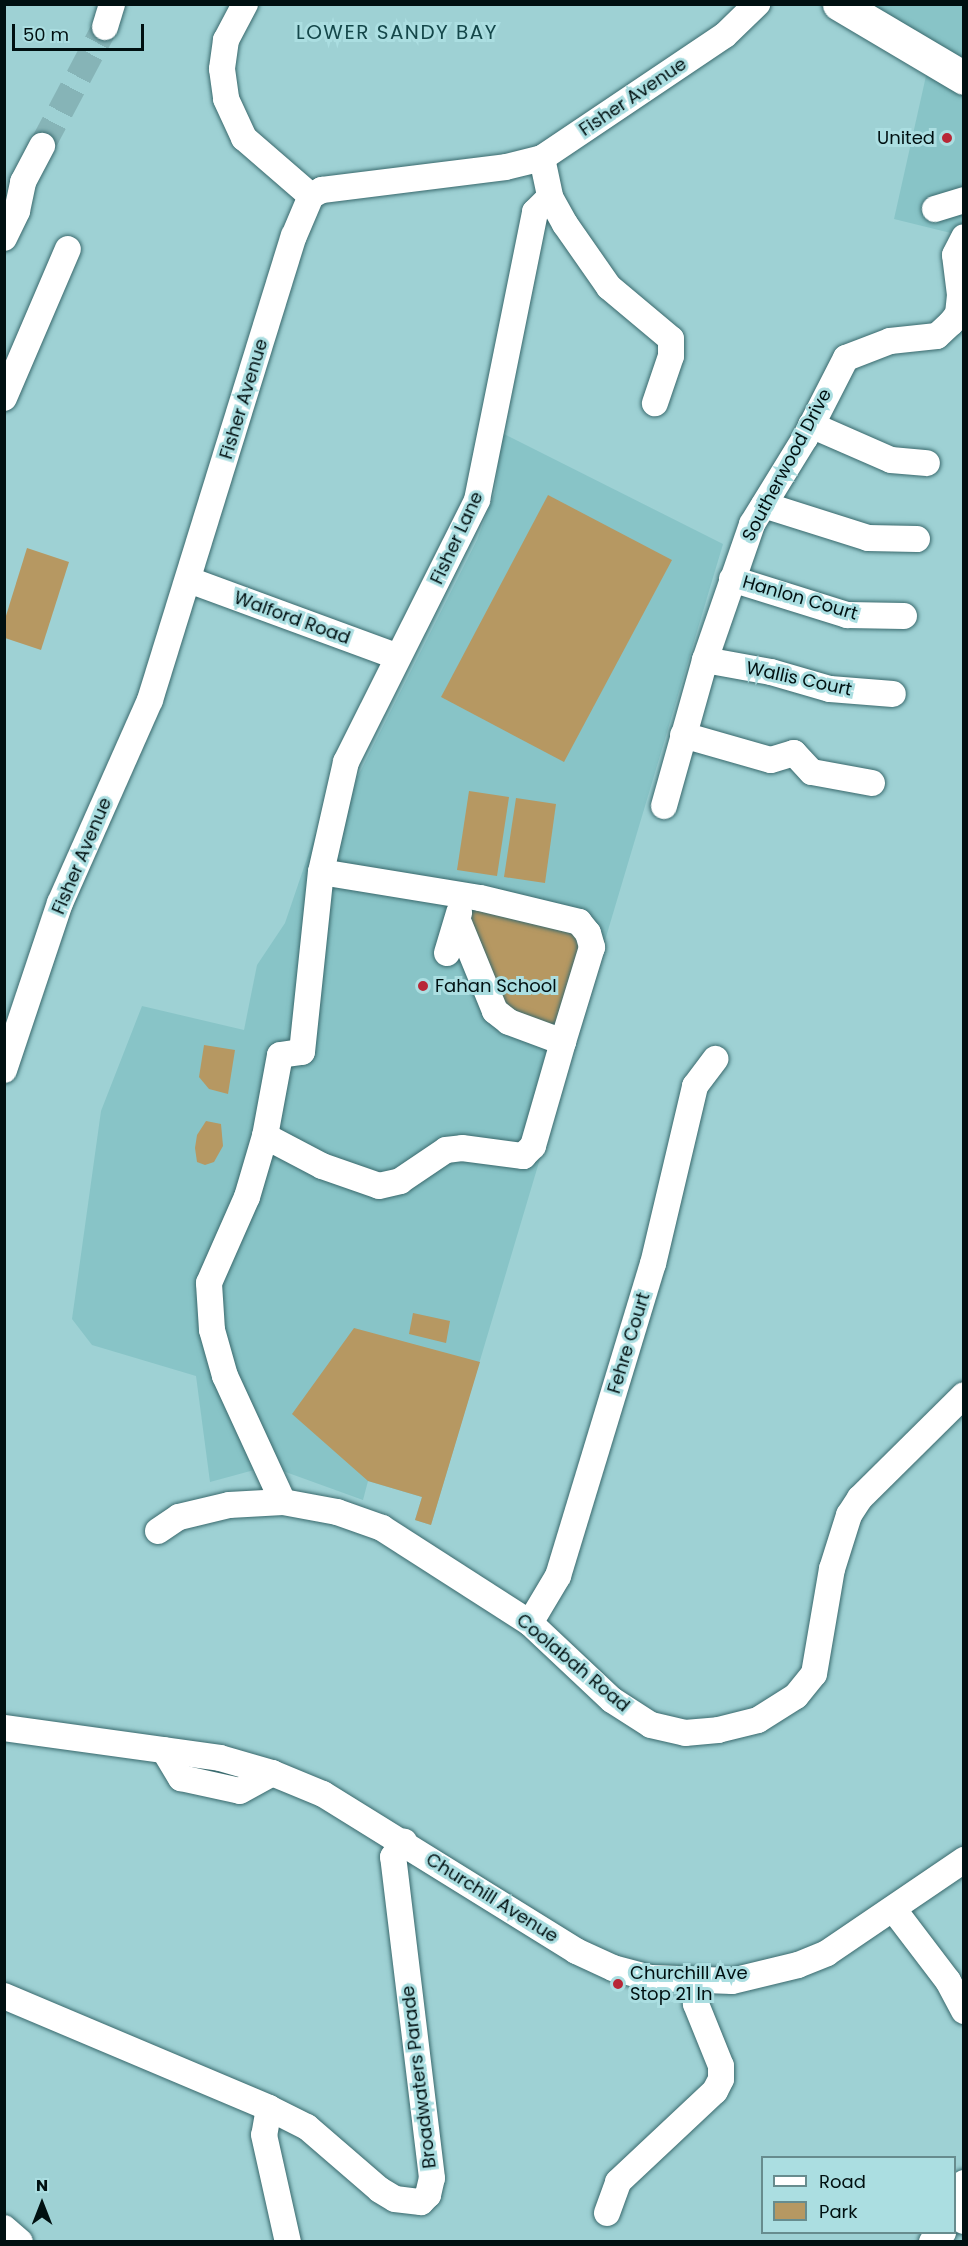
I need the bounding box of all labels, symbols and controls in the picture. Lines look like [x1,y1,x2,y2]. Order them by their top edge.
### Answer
scale bar [15,12,147,50]
district label: LOWER SANDY BAY [296,20,498,44]
text: 50 m [23,22,69,47]
street label: Fisher Avenue [575,53,691,141]
place label: United [877,127,935,149]
marker: United [940,131,954,145]
street label: Fisher Avenue [215,336,273,462]
street label: Southerwood Drive [738,385,836,545]
street label: Fisher Lane [426,488,488,588]
street label: Hanlon Court [740,571,860,625]
street label: Walford Road [231,587,353,649]
street label: Wallis Court [744,657,854,701]
street label: Fisher Avenue [48,794,116,918]
place label: Fahan School [435,975,557,997]
marker: Fahan School [416,979,430,993]
street label: Fehre Court [603,1290,655,1396]
street label: Coolabah Road [512,1609,634,1717]
street label: Churchill Avenue [422,1849,562,1947]
place label: Churchill Ave Stop 21 In [630,1963,748,2006]
marker: Churchill Ave Stop 21 In [611,1977,625,1991]
street label: Broadwaters Parade [397,1984,441,2170]
legend [761,2156,956,2234]
text: Road [819,2169,866,2194]
north arrow [12,2174,72,2234]
text: N [36,2174,48,2197]
text: Park [819,2199,858,2224]

